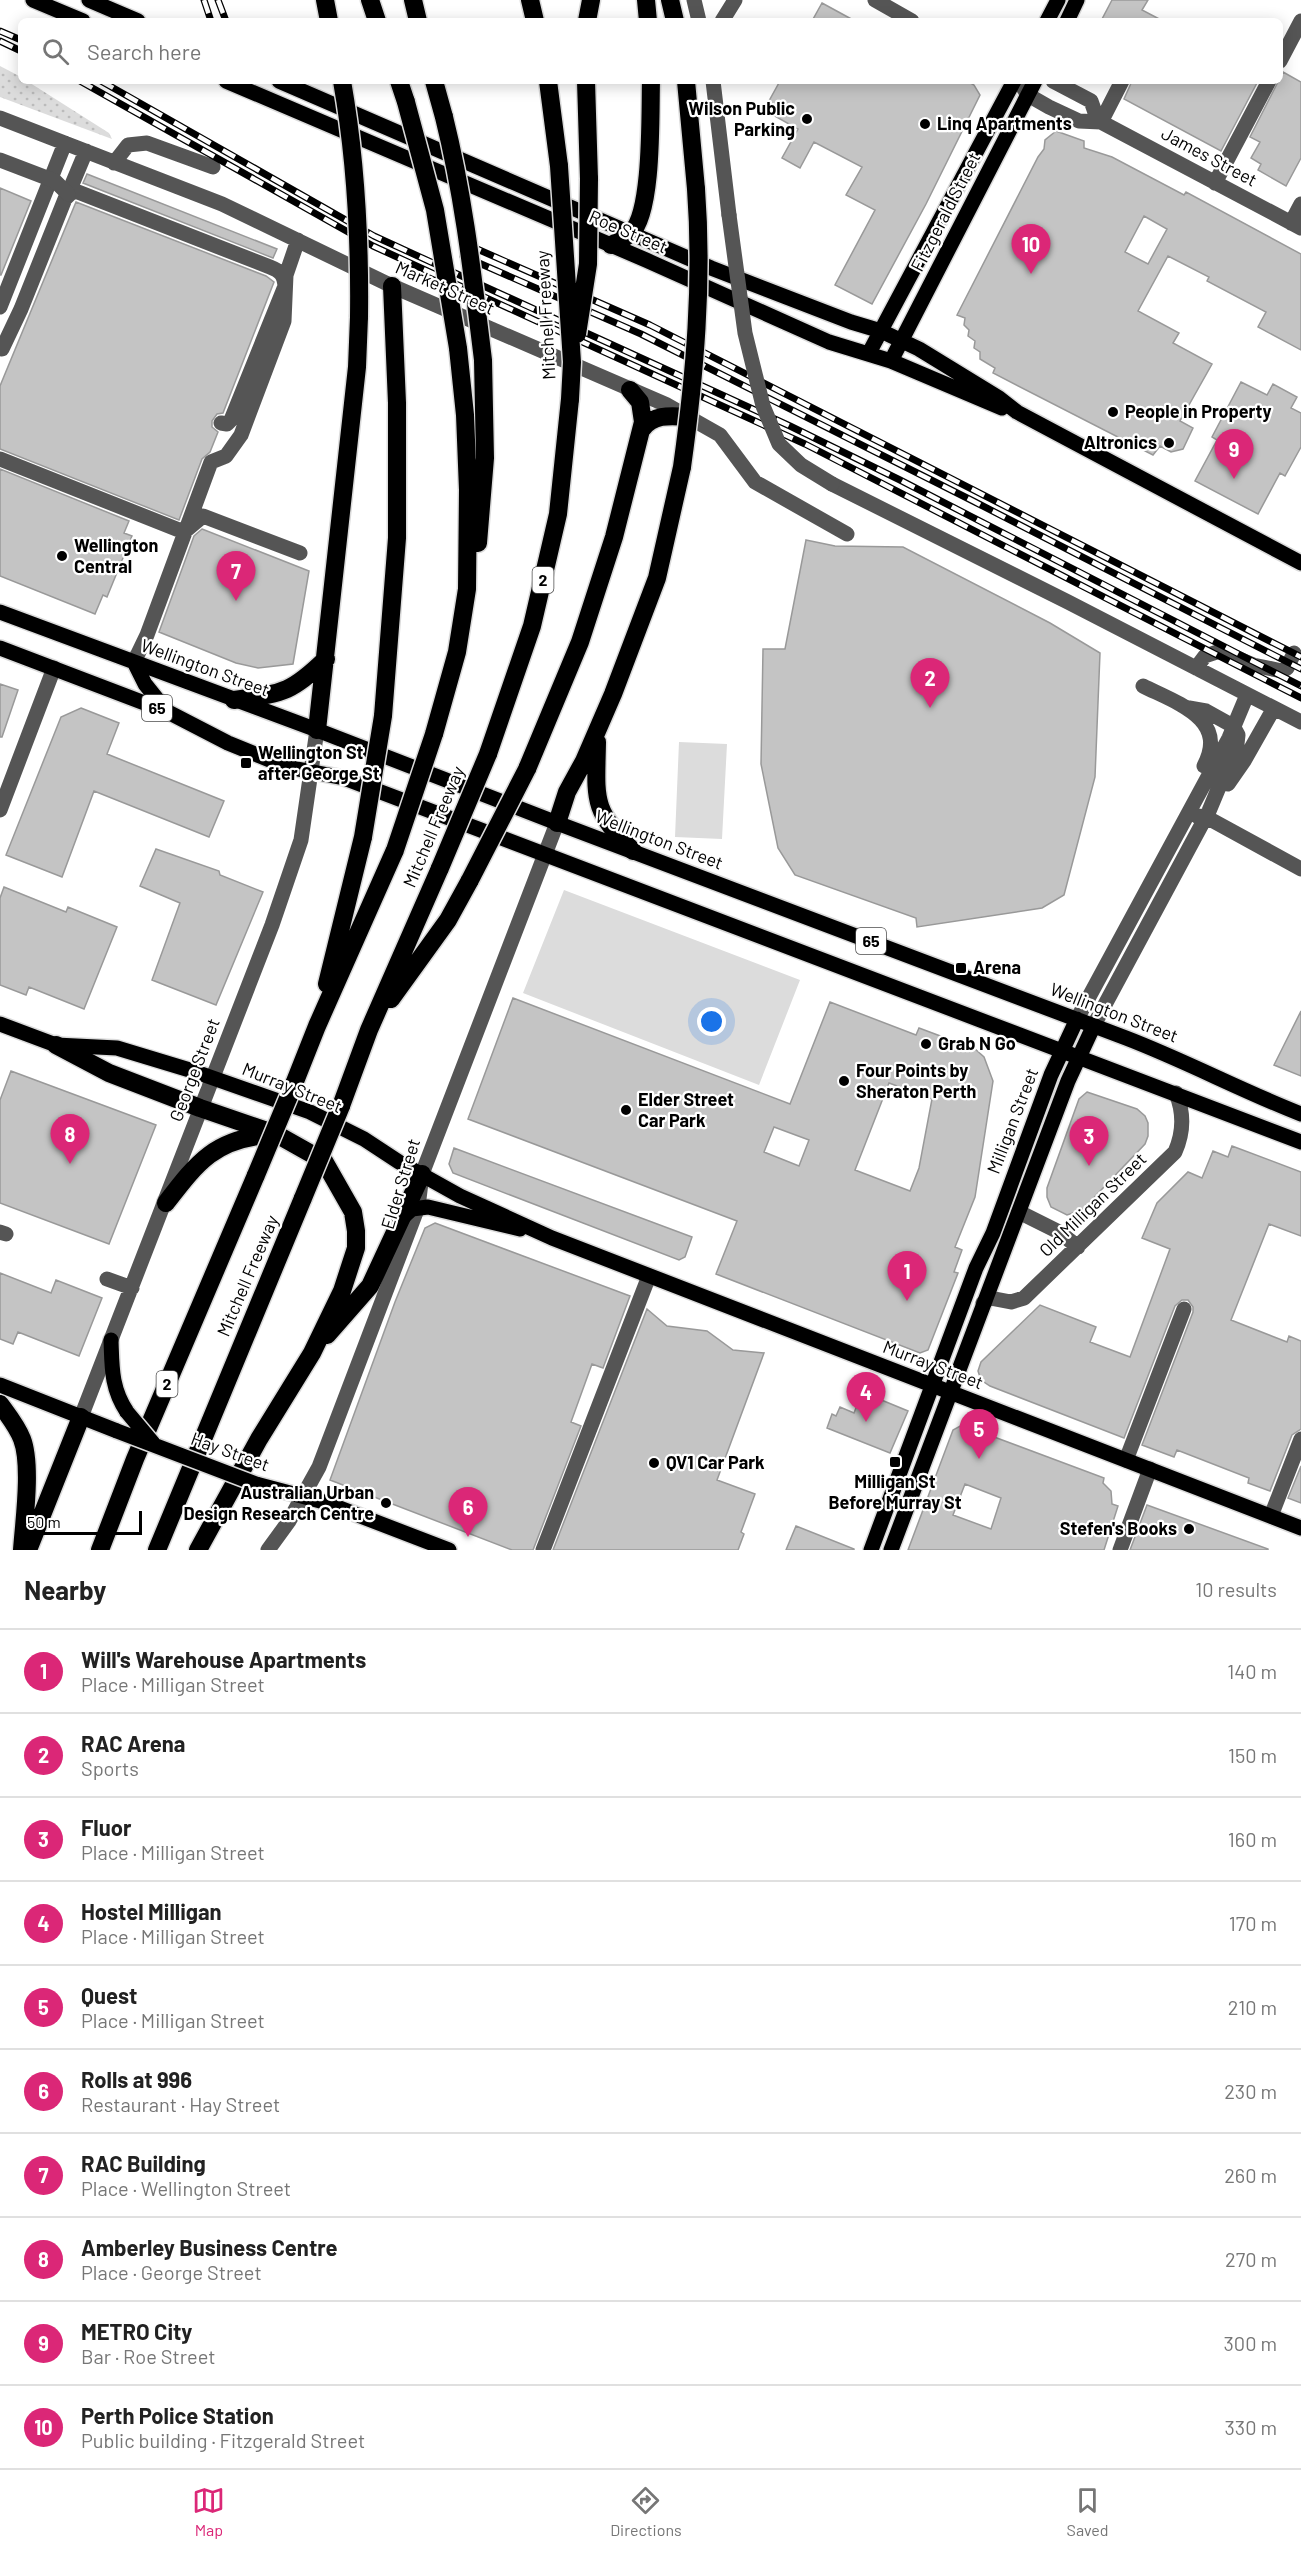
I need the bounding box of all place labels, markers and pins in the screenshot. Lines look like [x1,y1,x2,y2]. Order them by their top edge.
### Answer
place label: Wilson Public Parking [688,97,795,140]
marker: Wilson Public Parking [800,112,814,126]
place label: Linq Apartments [937,112,1072,134]
marker: Linq Apartments [918,117,932,131]
pin: 10 [1012,224,1050,274]
place label: People in Property [1125,400,1272,422]
marker: People in Property [1106,405,1120,419]
pin: 9 [1214,430,1254,479]
place label: Altronics [1084,431,1157,453]
marker: Altronics [1162,436,1176,450]
place label: Wellington Central [74,534,158,577]
marker: Wellington Central [55,549,69,563]
pin: 7 [216,552,256,601]
pin: 2 [910,658,950,708]
place label: Wellington St after George St [258,741,380,784]
marker: Wellington St after George St [239,756,253,770]
place label: Arena [973,956,1021,978]
marker: Arena [954,961,968,975]
place label: Grab N Go [938,1032,1016,1054]
marker: Grab N Go [919,1037,933,1051]
place label: Four Points by Sheraton Perth [856,1059,976,1102]
marker: Four Points by Sheraton Perth [837,1074,851,1088]
place label: Elder Street Car Park [638,1088,734,1131]
marker: Elder Street Car Park [619,1103,633,1117]
pin: 8 [50,1114,90,1164]
pin: 3 [1070,1116,1108,1166]
pin: 1 [888,1252,926,1301]
pin: 4 [846,1372,886,1422]
pin: 5 [960,1410,998,1459]
place label: QV1 Car Park [666,1451,765,1473]
marker: Milligan St Before Murray St [888,1455,902,1469]
marker: QV1 Car Park [647,1456,661,1470]
place label: Milligan St Before Murray St [828,1470,962,1513]
place label: Australian Urban Design Research Centre [183,1481,374,1524]
pin: 6 [448,1488,488,1537]
marker: Australian Urban Design Research Centre [379,1496,393,1510]
place label: Stefen's Books [1060,1517,1177,1539]
marker: Stefen's Books [1182,1522,1196,1536]

